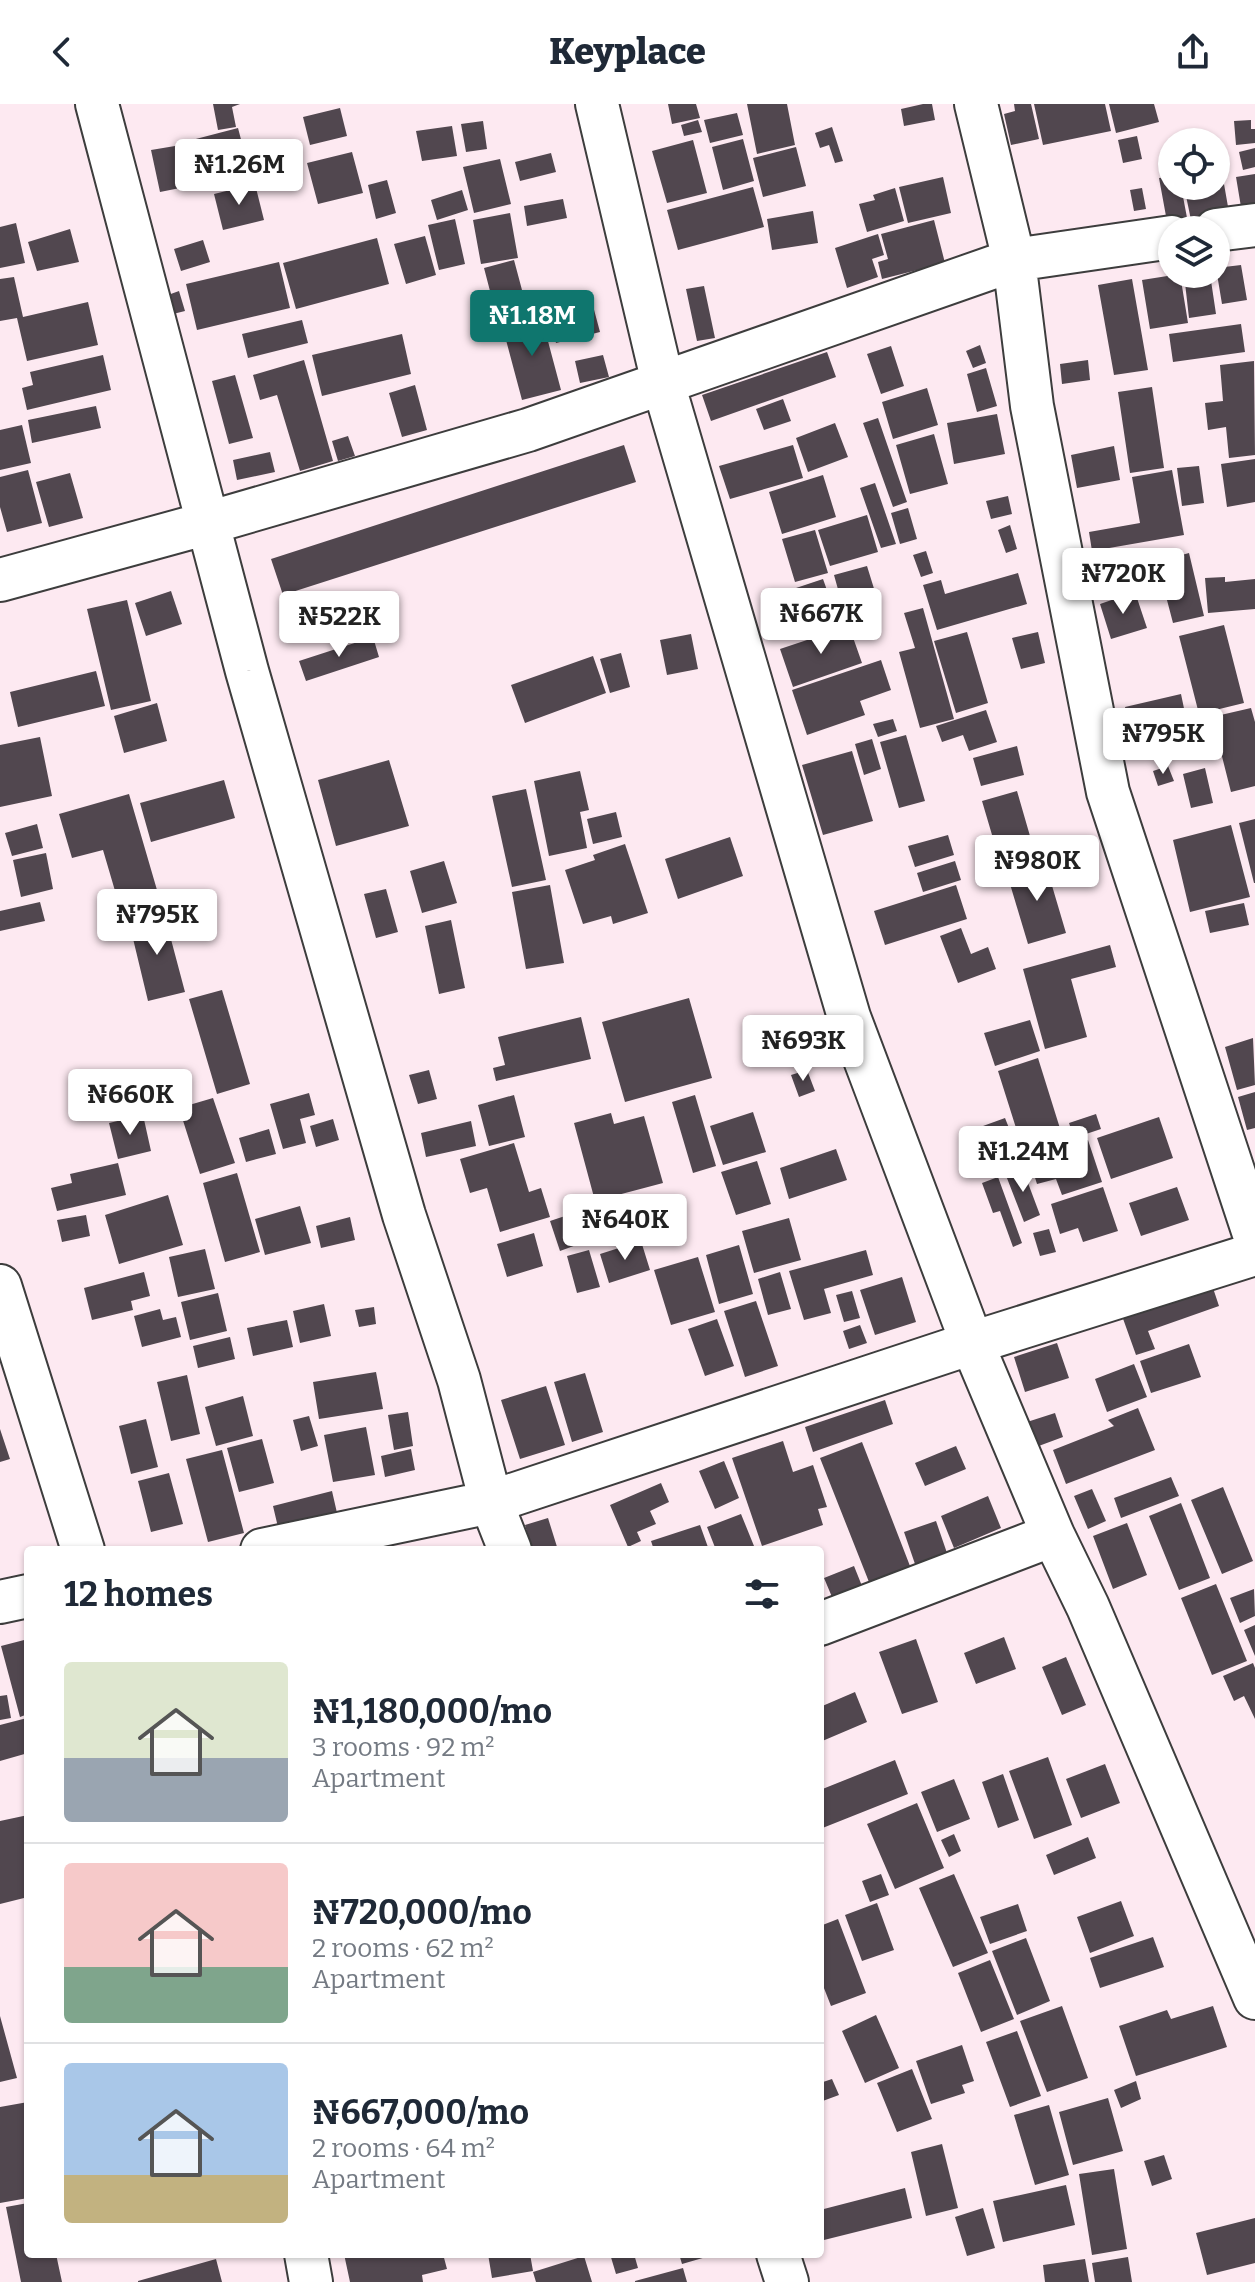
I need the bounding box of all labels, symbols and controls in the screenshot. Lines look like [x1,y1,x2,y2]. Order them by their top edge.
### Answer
icon: back [40,30,84,74]
text: Keyplace [549,30,706,74]
icon: share [1171,30,1215,74]
map controls [1158,128,1230,288]
button: locate [1158,128,1230,200]
pin: ₦1.26M [174,139,304,207]
text: ₦1.26M [193,149,285,180]
button: layers [1158,216,1230,288]
pin: ₦1.18M [467,290,597,358]
text: ₦1.18M [488,300,576,331]
pin: ₦720K [1067,548,1179,616]
text: ₦720K [1080,558,1166,589]
pin: ₦667K [765,588,877,656]
pin: ₦522K [283,591,395,659]
text: ₦667K [779,598,863,629]
text: ₦522K [297,601,381,632]
pin: ₦795K [1107,708,1219,776]
text: ₦795K [1121,718,1205,749]
pin: ₦980K [981,835,1093,903]
text: ₦980K [993,845,1081,876]
pin: ₦795K [101,889,213,957]
text: ₦795K [115,899,199,930]
pin: ₦693K [747,1015,859,1083]
text: ₦693K [760,1025,846,1056]
pin: ₦660K [74,1069,186,1137]
text: ₦660K [86,1079,174,1110]
pin: ₦1.24M [958,1126,1088,1194]
text: ₦1.24M [977,1136,1069,1167]
pin: ₦640K [569,1194,681,1262]
text: ₦640K [581,1204,669,1235]
icon: filters [740,1572,784,1616]
text: 12 homes [64,1574,213,1615]
text: ₦1,180,000/mo [312,1691,552,1732]
icon: home [128,1694,224,1790]
text: 3 rooms · 92 m² [312,1732,495,1763]
text: Apartment [312,1763,445,1794]
text: ₦720,000/mo [312,1892,532,1933]
icon: home [128,1895,224,1991]
text: 2 rooms · 62 m² [312,1933,494,1964]
text: Apartment [312,1964,445,1995]
text: ₦667,000/mo [312,2092,529,2133]
icon: home [128,2095,224,2191]
text: 2 rooms · 64 m² [312,2133,495,2164]
text: Apartment [312,2164,445,2195]

